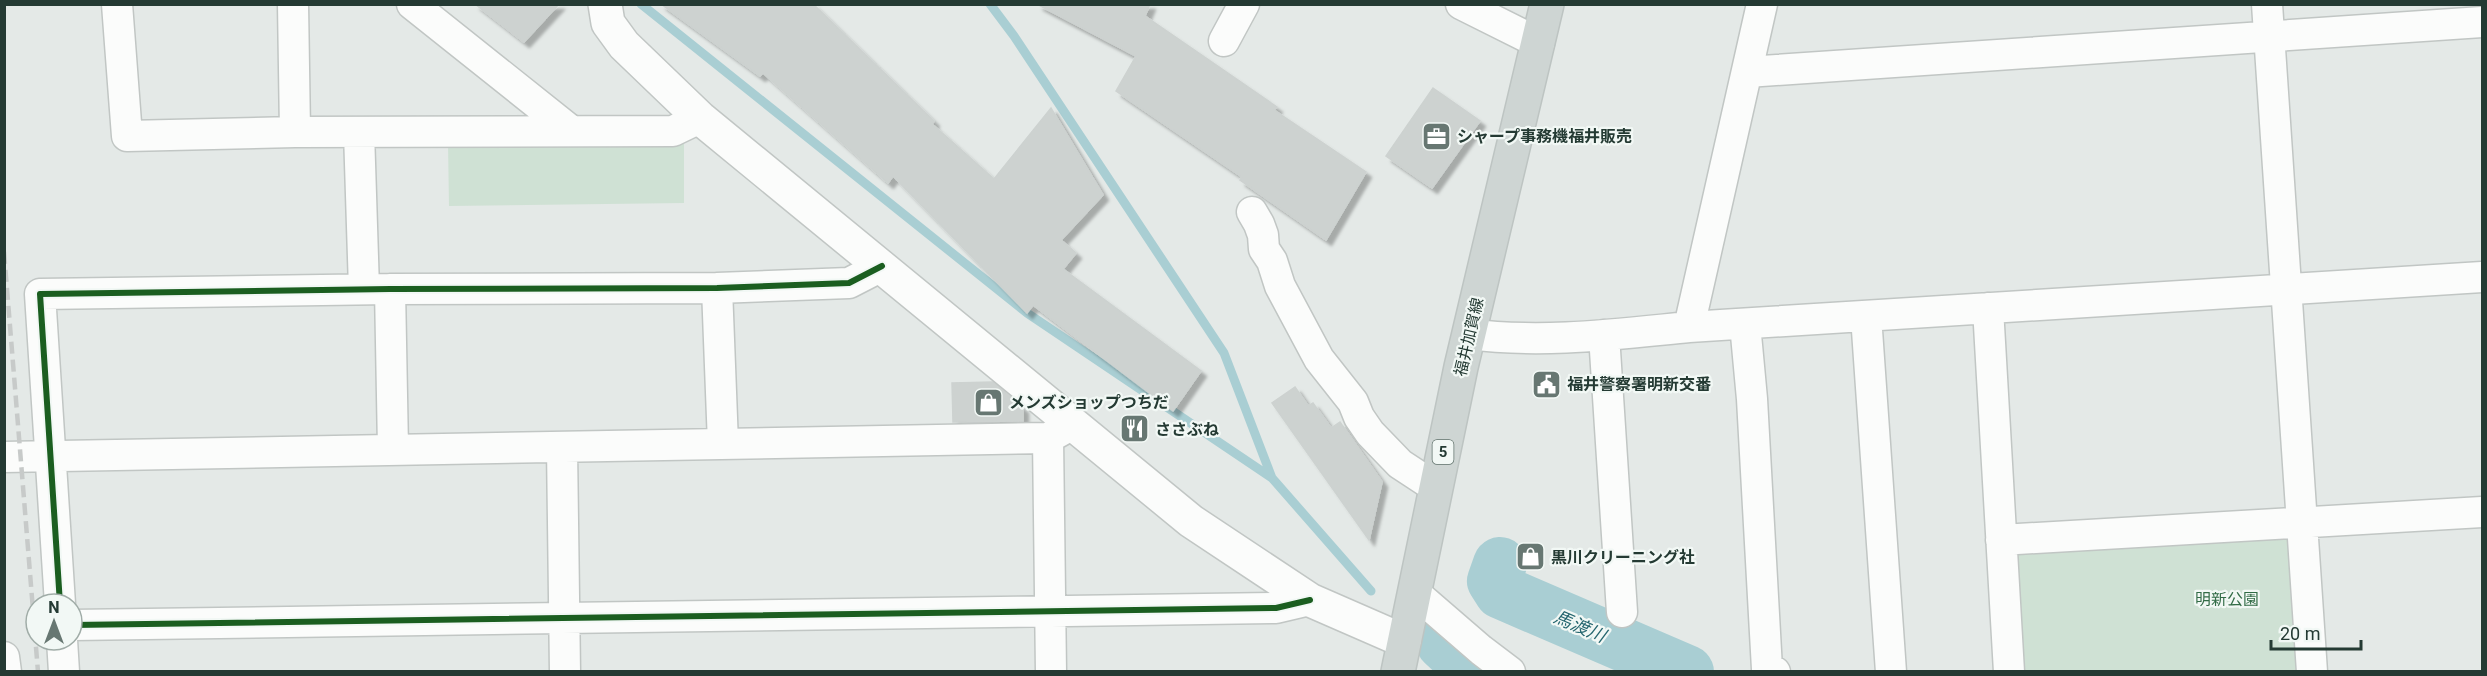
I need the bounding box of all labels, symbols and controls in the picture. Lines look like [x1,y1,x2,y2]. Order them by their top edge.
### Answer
office icon: シャープ事務機福井販売 [1420,120,1452,152]
place label: シャープ事務機福井販売 [1457,127,1632,146]
street label: 福井加賀線 [1451,296,1487,378]
public building icon: 福井警察署明新交番 [1530,368,1562,400]
place label: 福井警察署明新交番 [1567,375,1711,394]
shop icon: メンズショップつちだ [972,386,1004,418]
place label: メンズショップつちだ [1009,393,1169,412]
restaurant icon: ささぶね [1118,413,1150,445]
place label: ささぶね [1155,420,1219,439]
road number: 5 [1432,440,1454,464]
shop icon: 黒川クリーニング社 [1514,541,1546,573]
place label: 黒川クリーニング社 [1551,548,1695,567]
park label: 明新公園 [2195,590,2259,609]
north arrow [24,592,84,652]
text: N [48,598,60,617]
water label: 馬渡川 [1551,606,1611,647]
scale bar [2271,613,2361,651]
text: 20 m [2280,623,2320,644]

